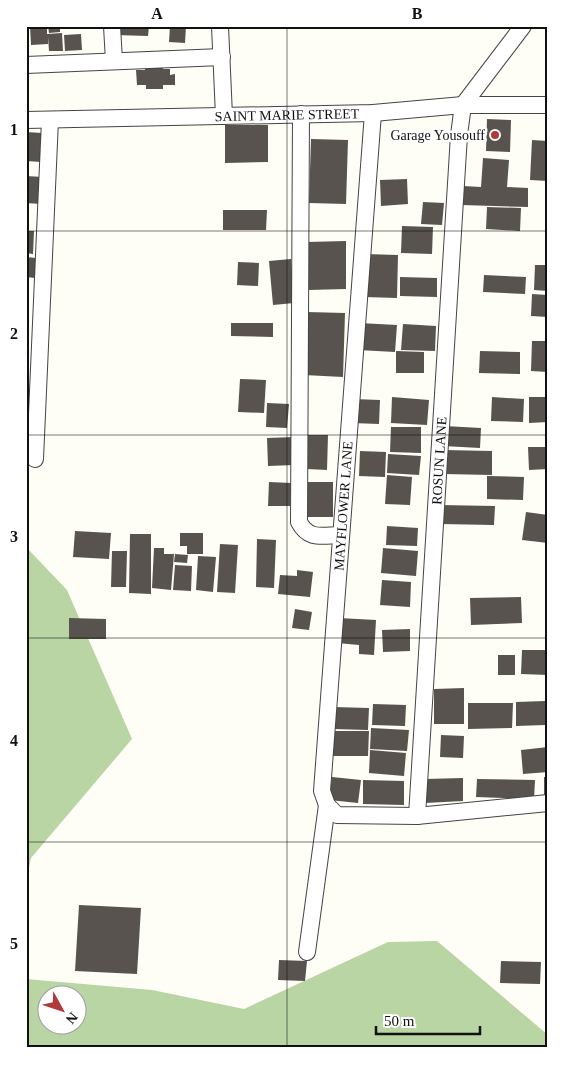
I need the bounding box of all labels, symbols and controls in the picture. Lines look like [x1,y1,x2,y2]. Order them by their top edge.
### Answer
text: A [151,5,163,22]
text: B [412,5,423,22]
street label: SAINT MARIE STREET [215,106,360,124]
text: 1 [10,121,18,138]
place label: Garage Yousouff [390,128,485,143]
marker: Garage Yousouff [489,129,501,141]
text: 2 [10,325,18,342]
street label: ROSUN LANE [429,416,450,505]
street label: MAYFLOWER LANE [331,441,356,571]
text: 3 [10,528,18,545]
text: 4 [10,732,18,749]
text: 5 [10,935,18,952]
north arrow [38,986,88,1036]
scale bar [376,1003,480,1035]
text: N [63,1009,81,1027]
text: 50 m [384,1013,415,1029]

